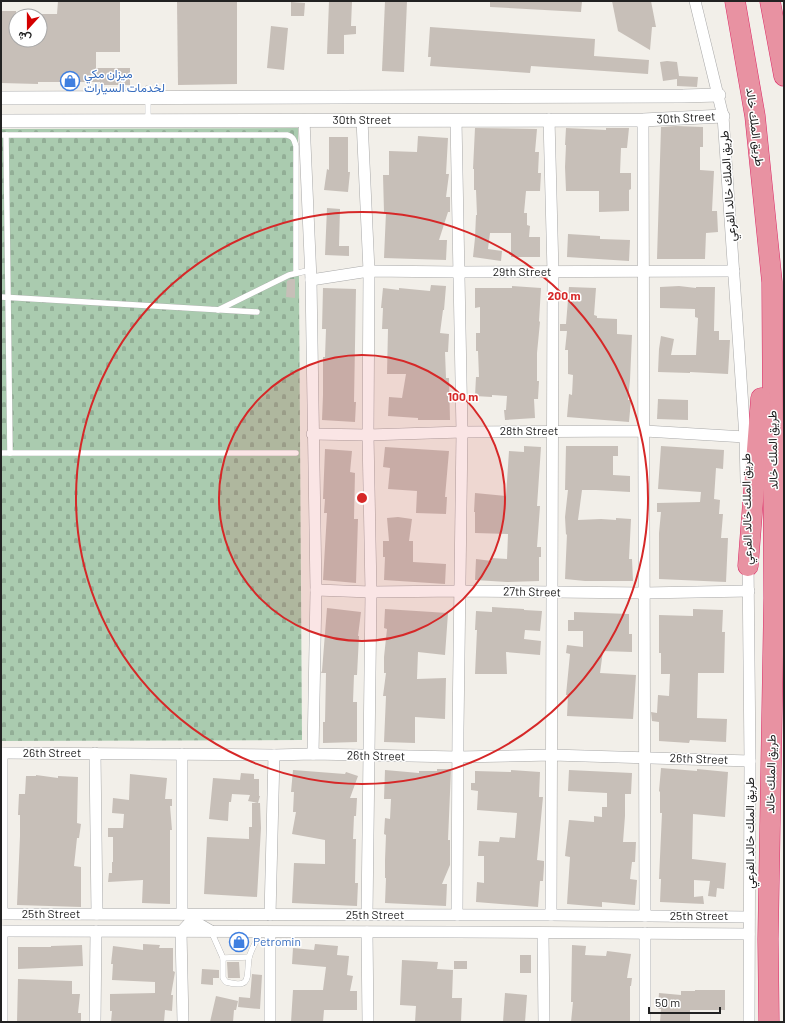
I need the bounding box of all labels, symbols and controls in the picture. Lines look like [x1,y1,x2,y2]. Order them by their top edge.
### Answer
north arrow [8,8,48,48]
text: ش [16,28,33,46]
place label: ميزان مكي لخدمات السيارات [84,66,165,96]
shop icon: ميزان مكي لخدمات السيارات [59,70,81,92]
street label: طريق الملك خالد [742,87,768,167]
street label: 30th Street [656,108,716,126]
street label: 30th Street [333,112,391,126]
street label: طريق الملك خالد الفرعي [716,130,742,242]
street label: 29th Street [493,264,551,278]
text: 200 m [548,288,580,302]
text: 100 m [448,389,478,403]
street label: طريق الملك خالد [764,410,782,490]
street label: 28th Street [500,423,558,437]
street label: طريق الملك خالد الفرعي [738,453,758,565]
centre of rings [355,491,369,505]
street label: 27th Street [503,583,561,599]
street label: طريق الملك خالد [762,734,780,814]
street label: 26th Street [23,745,81,759]
street label: 26th Street [347,747,405,763]
street label: 26th Street [670,750,729,766]
street label: طريق الملك خالد الفرعي [742,777,760,889]
street label: 25th Street [22,906,80,920]
street label: 25th Street [346,907,404,921]
street label: 25th Street [670,908,728,922]
shop icon: Petromin [228,931,250,953]
place label: Petromin [253,934,301,948]
scale bar [649,989,720,1015]
text: 50 m [655,995,680,1009]

